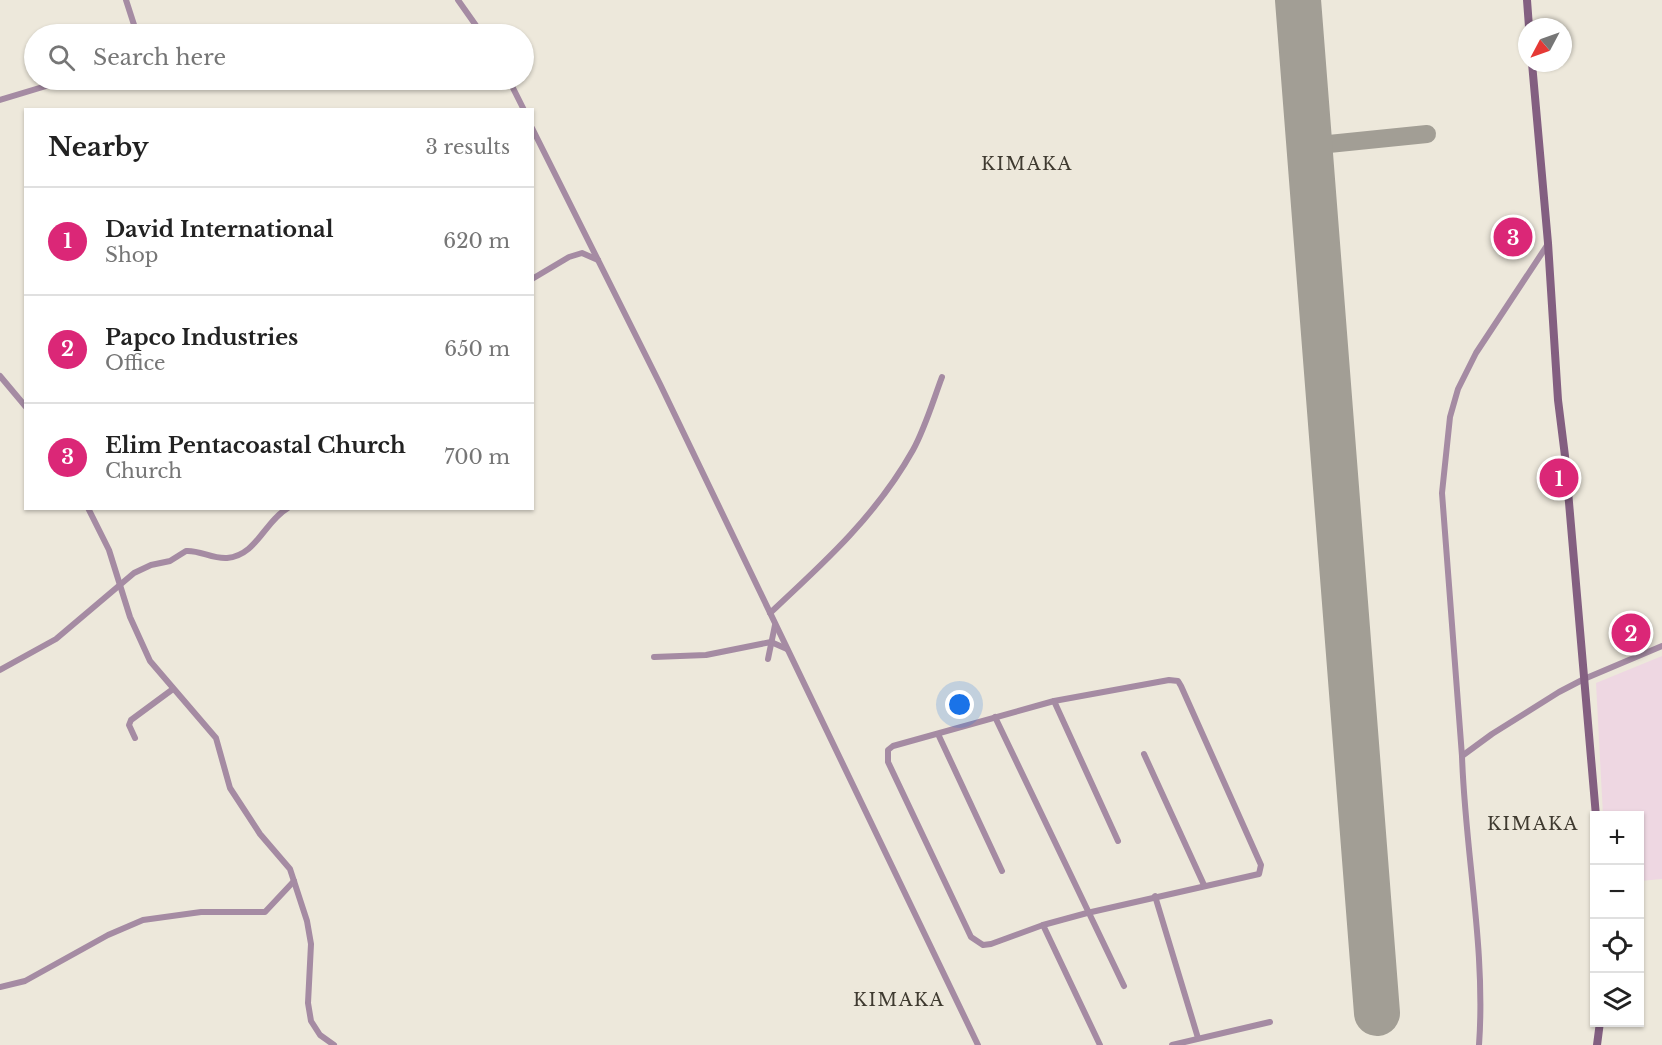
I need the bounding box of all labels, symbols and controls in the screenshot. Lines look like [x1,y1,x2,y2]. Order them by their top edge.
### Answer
north arrow [1518,18,1572,72]
search box [24,24,534,90]
icon: search [45,41,78,74]
text: Search here [93,44,226,71]
text: Nearby [48,131,149,163]
text: 3 results [426,135,510,159]
district label: KIMAKA [981,153,1073,175]
pin: 3 [1494,214,1532,260]
text: David International [105,216,334,243]
text: 1 [63,229,72,253]
text: 620 m [443,229,510,253]
text: Shop [105,243,158,267]
text: Papco Industries [105,324,298,351]
text: 2 [61,337,74,361]
text: 650 m [444,337,510,361]
text: Office [105,351,166,375]
text: Elim Pentacoastal Church [105,432,406,459]
text: 3 [61,445,74,469]
text: 700 m [444,445,510,469]
pin: 1 [1540,456,1578,500]
text: Church [105,459,182,483]
pin: 2 [1612,610,1650,656]
your location [945,690,974,719]
map controls [1590,811,1644,1027]
button: + [1590,811,1644,865]
district label: KIMAKA [1487,813,1579,835]
button: − [1590,865,1644,919]
button: locate [1590,919,1644,973]
button: layers [1590,973,1644,1027]
district label: KIMAKA [853,989,945,1011]

